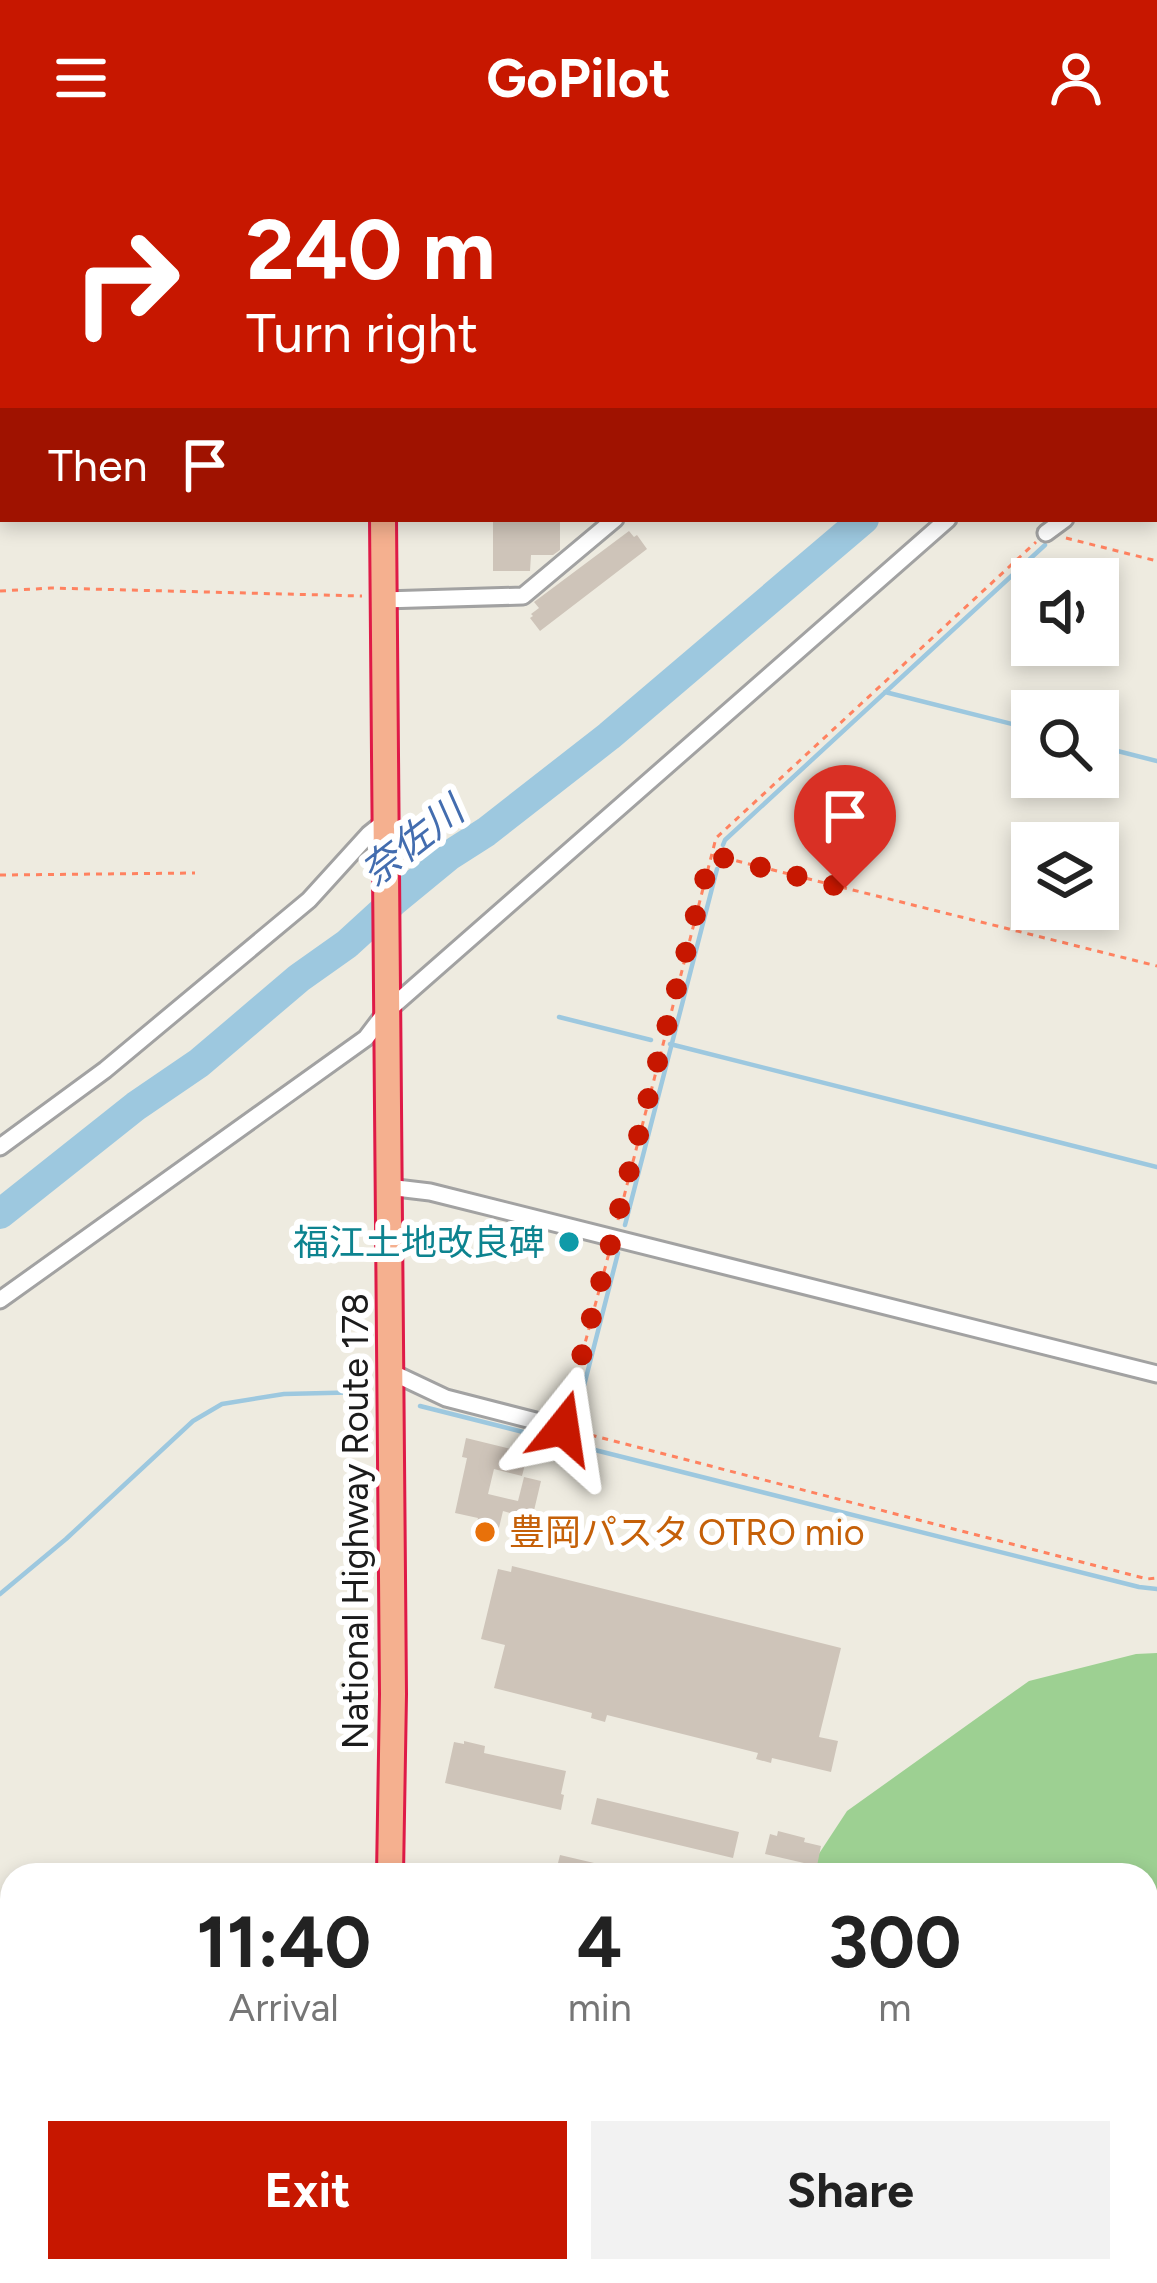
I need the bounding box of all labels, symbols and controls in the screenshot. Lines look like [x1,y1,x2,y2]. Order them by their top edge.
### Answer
icon: menu [48,45,114,111]
icon: person [1043,45,1109,111]
text: GoPilot [486,46,671,111]
text: 240 m [246,199,495,300]
icon: right [48,204,204,360]
text: Turn right [246,301,478,366]
icon: arrive [172,432,238,498]
text: Then [48,438,148,492]
map controls [1011,558,1119,930]
button: sound [1011,558,1119,666]
button: search [1011,690,1119,798]
pin [794,765,896,888]
icon: arrive [812,783,878,849]
water label: 奈佐川 [351,784,476,896]
button: layers [1011,822,1119,930]
place label: 福江土地改良碑 [293,1221,545,1264]
marker: 福江土地改良碑 [556,1229,582,1255]
street label: National Highway Route 178 [334,1293,377,1749]
position arrow [500,1365,626,1491]
place label: 豊岡パスタ OTRO mio [509,1511,865,1554]
marker: 豊岡パスタ OTRO mio [472,1519,498,1545]
text: 11:40 [196,1899,371,1985]
text: 4 [577,1899,622,1985]
text: 300 [828,1899,962,1985]
text: Arrival [229,1984,339,2031]
text: min [568,1984,632,2031]
text: m [878,1984,911,2031]
button: Exit [48,2121,567,2259]
button: Share [591,2121,1110,2259]

